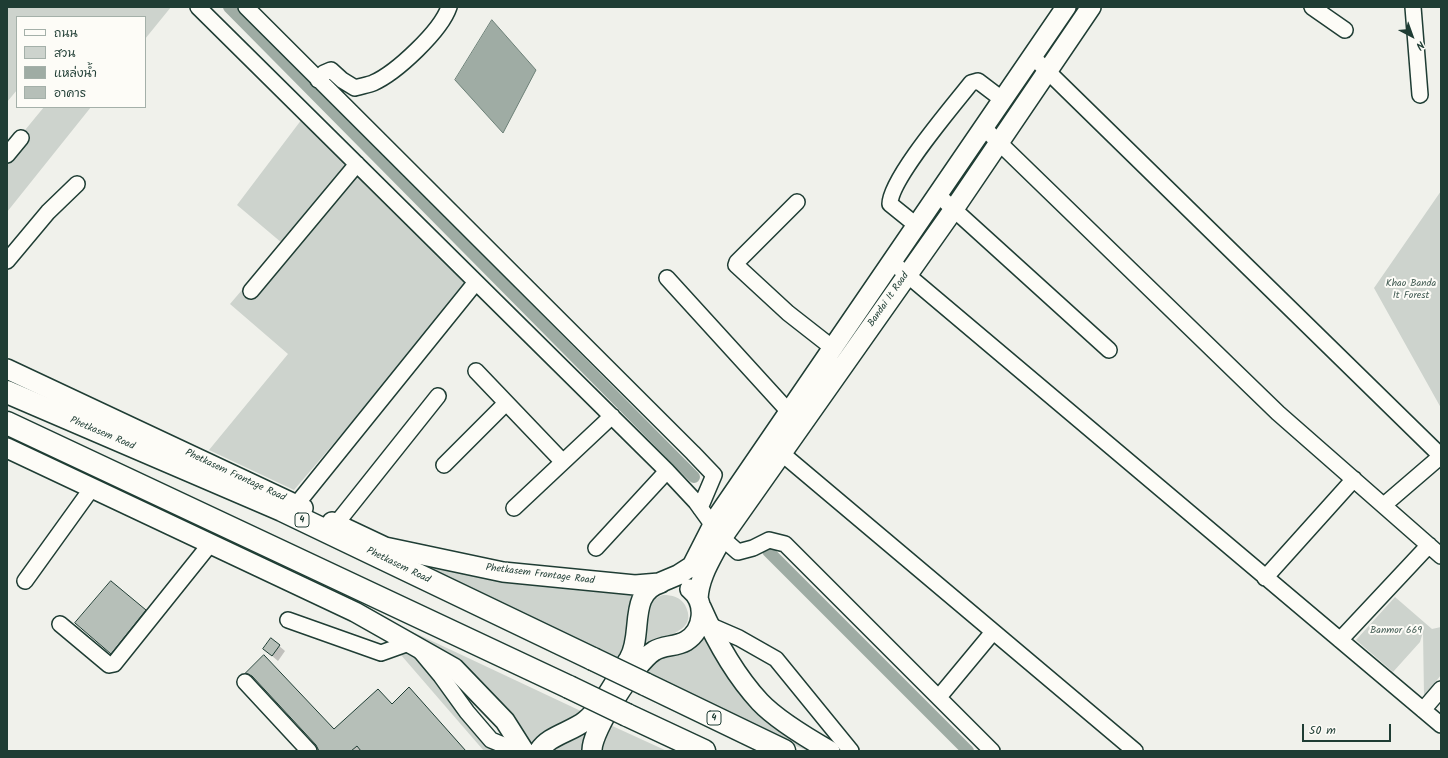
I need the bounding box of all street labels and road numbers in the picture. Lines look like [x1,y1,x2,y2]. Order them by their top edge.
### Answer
street label: Bandai It Road [866,271,912,329]
street label: Phetkasem Road [68,415,136,453]
street label: Phetkasem Frontage Road [183,447,287,505]
road number: 4 [295,513,309,527]
street label: Phetkasem Road [364,545,432,587]
street label: Phetkasem Frontage Road [485,562,595,588]
road number: 4 [707,711,721,725]

